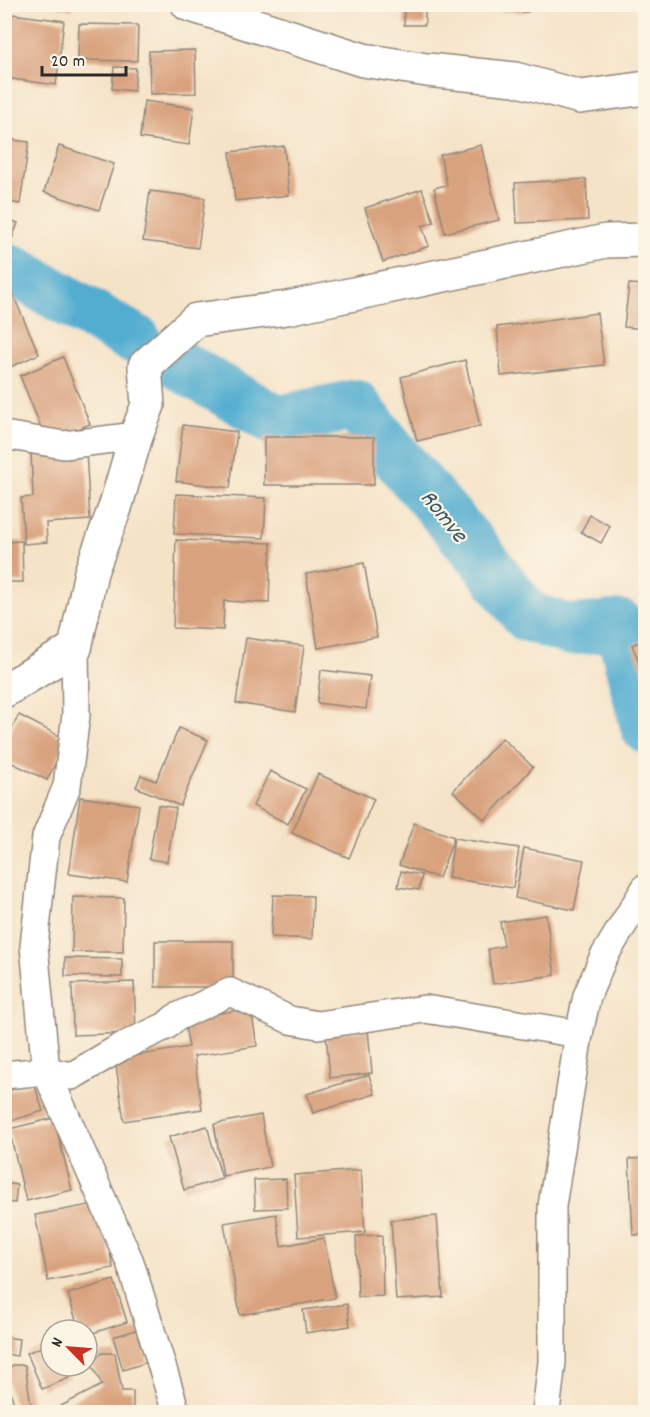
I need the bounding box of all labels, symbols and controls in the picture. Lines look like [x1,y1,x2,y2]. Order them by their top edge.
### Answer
scale bar [42,39,126,77]
text: 20 m [51,50,85,75]
water label: Romve [411,483,475,552]
north arrow [39,1318,99,1378]
text: N [46,1334,70,1351]

